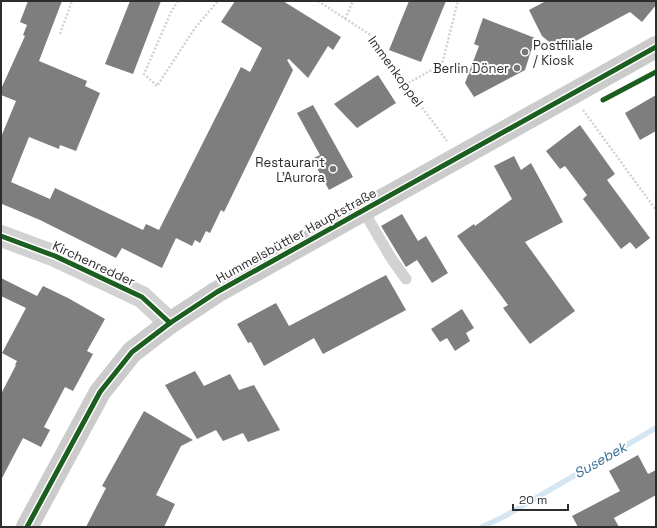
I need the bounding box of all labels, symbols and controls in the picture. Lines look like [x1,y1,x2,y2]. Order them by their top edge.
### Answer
street label: Immenkoppel [364,33,427,110]
place label: Postfiliale / Kiosk [533,37,593,69]
marker: Postfiliale / Kiosk [520,47,530,57]
place label: Berlin Döner [433,60,509,77]
marker: Berlin Döner [512,63,522,73]
place label: Restaurant L'Aurora [255,154,326,186]
marker: Restaurant L'Aurora [328,164,338,174]
street label: Hummelsbüttler Hauptstraße [213,184,379,287]
street label: Kirchenredder [50,237,138,290]
water label: Susebek [571,437,631,482]
scale bar [513,486,568,512]
text: 20 m [519,492,547,508]

